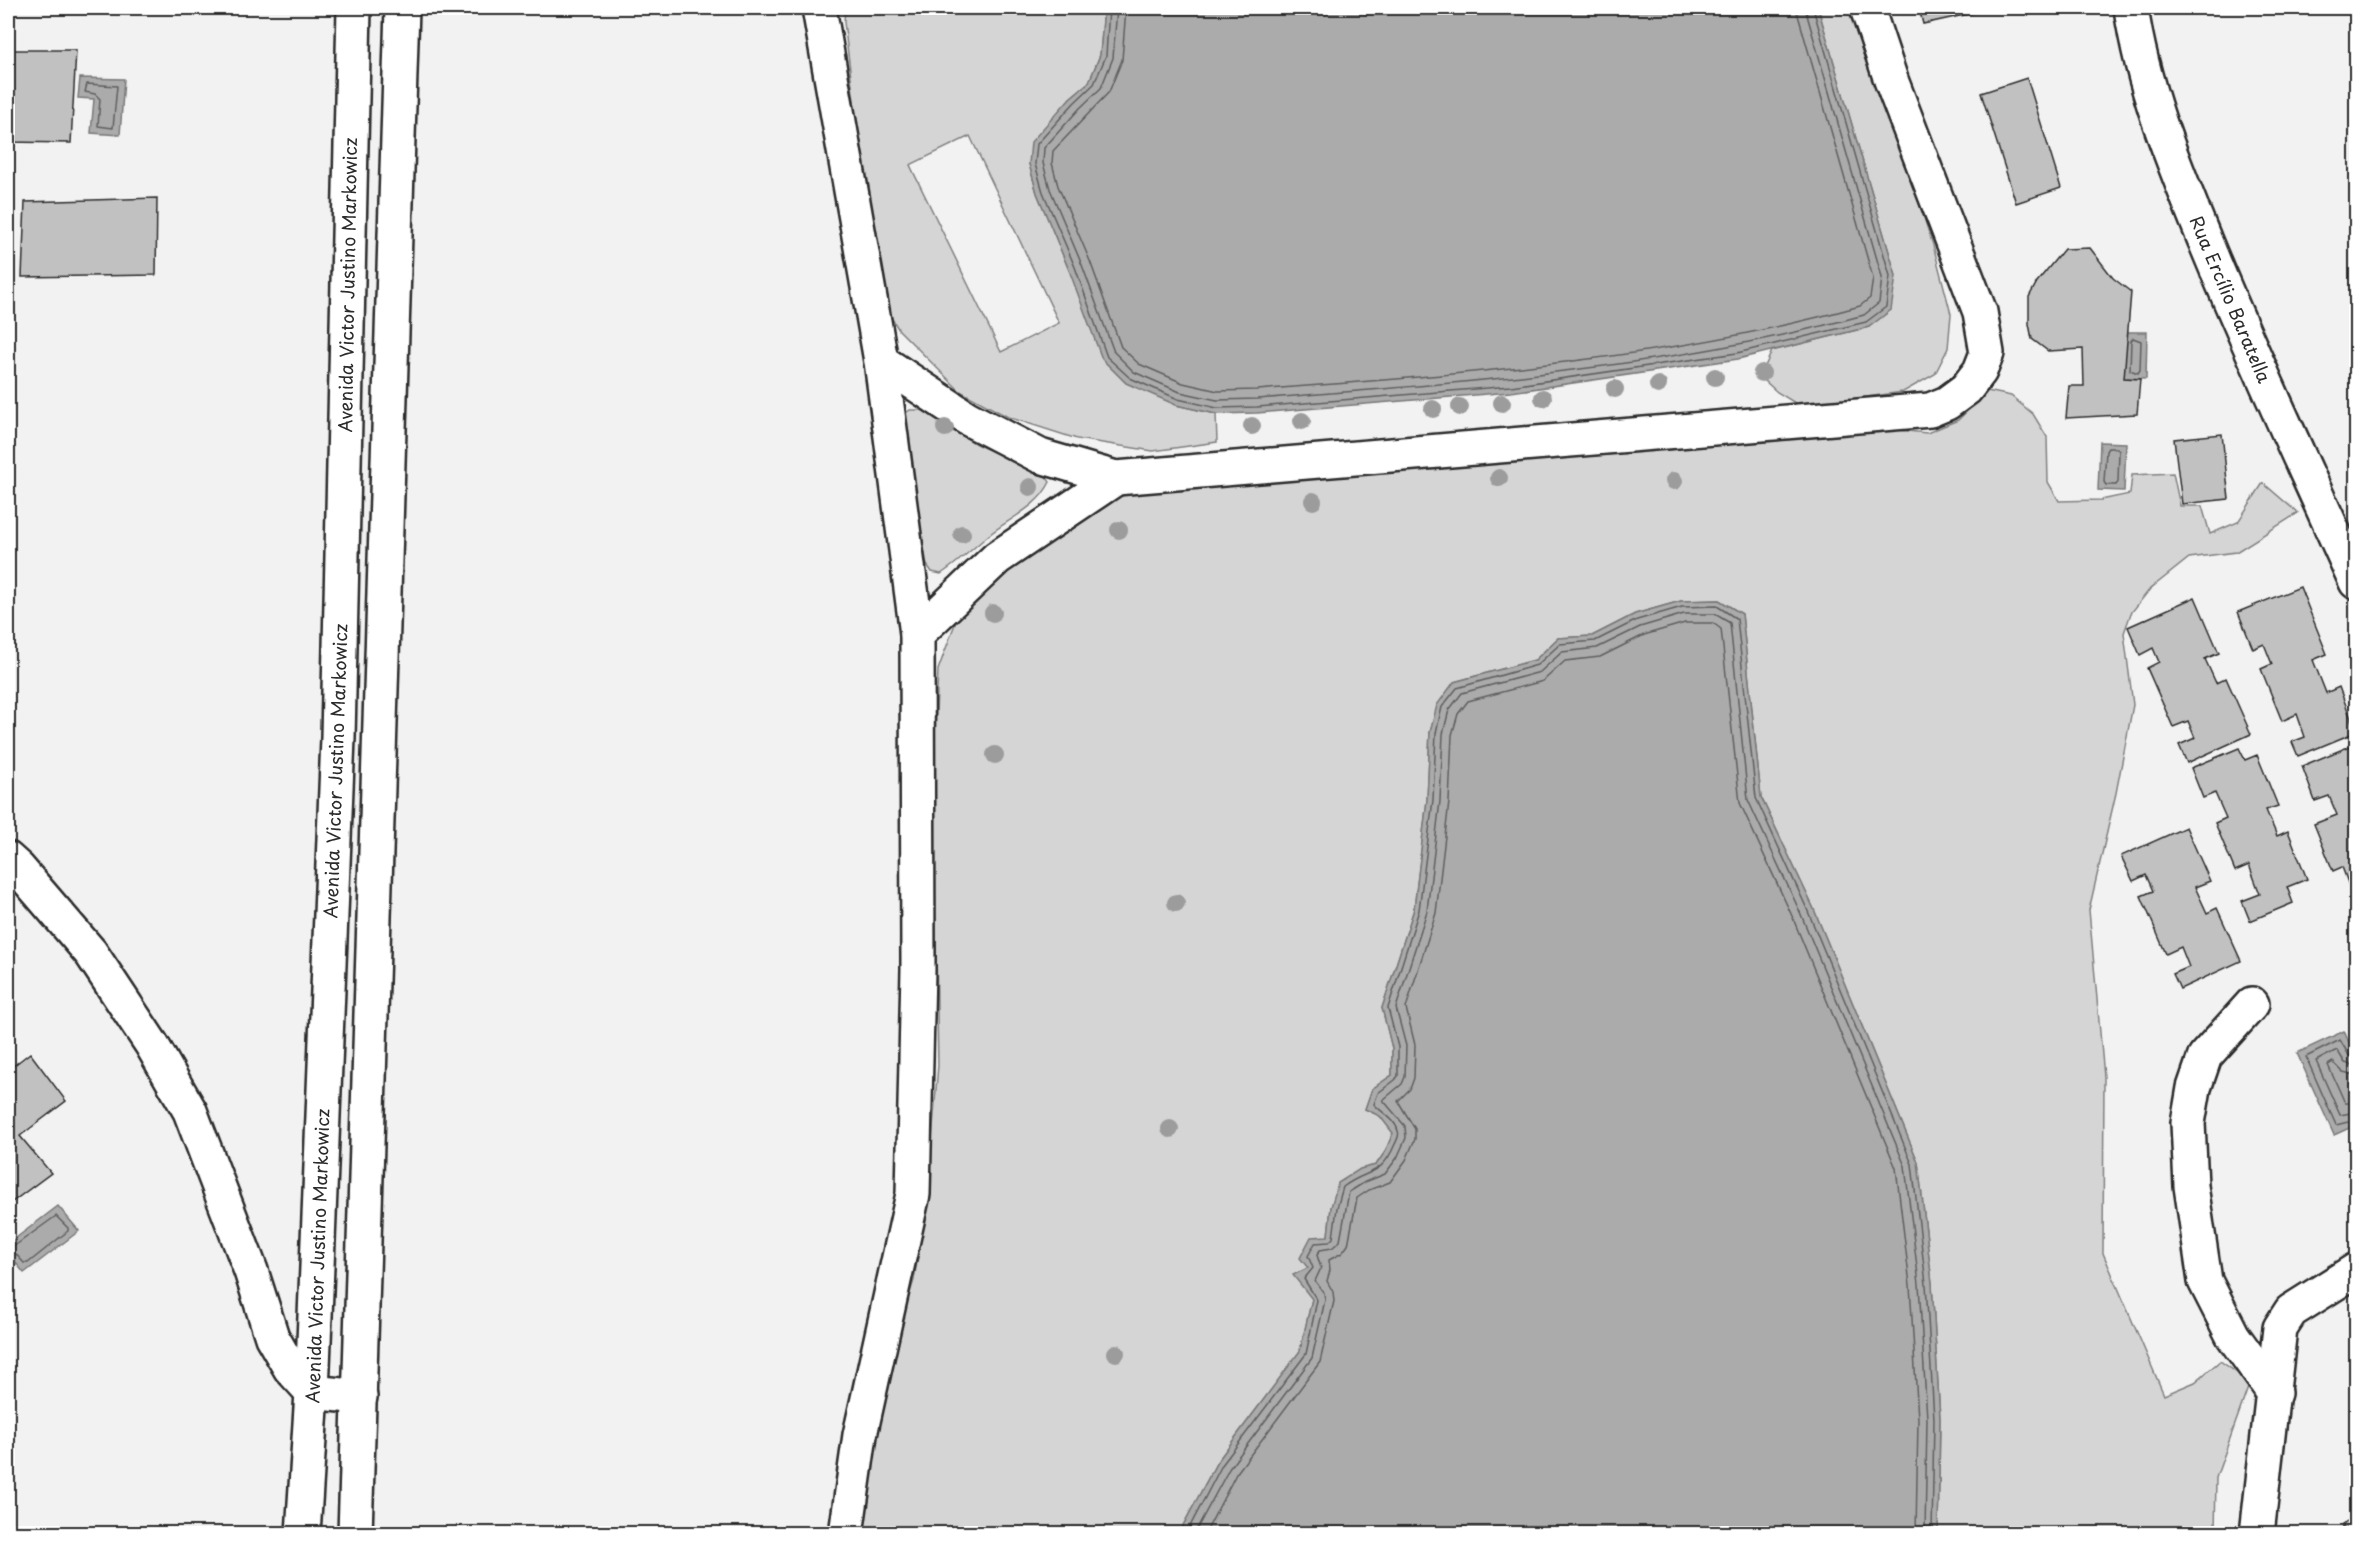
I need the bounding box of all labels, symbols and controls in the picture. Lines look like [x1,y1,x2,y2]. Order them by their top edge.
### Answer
street label: Avenida Victor Justino Markowicz [331,137,363,433]
street label: Rua Ercílio Baratella [2184,211,2279,387]
street label: Avenida Victor Justino Markowicz [316,623,354,919]
street label: Avenida Victor Justino Markowicz [298,1108,336,1404]

